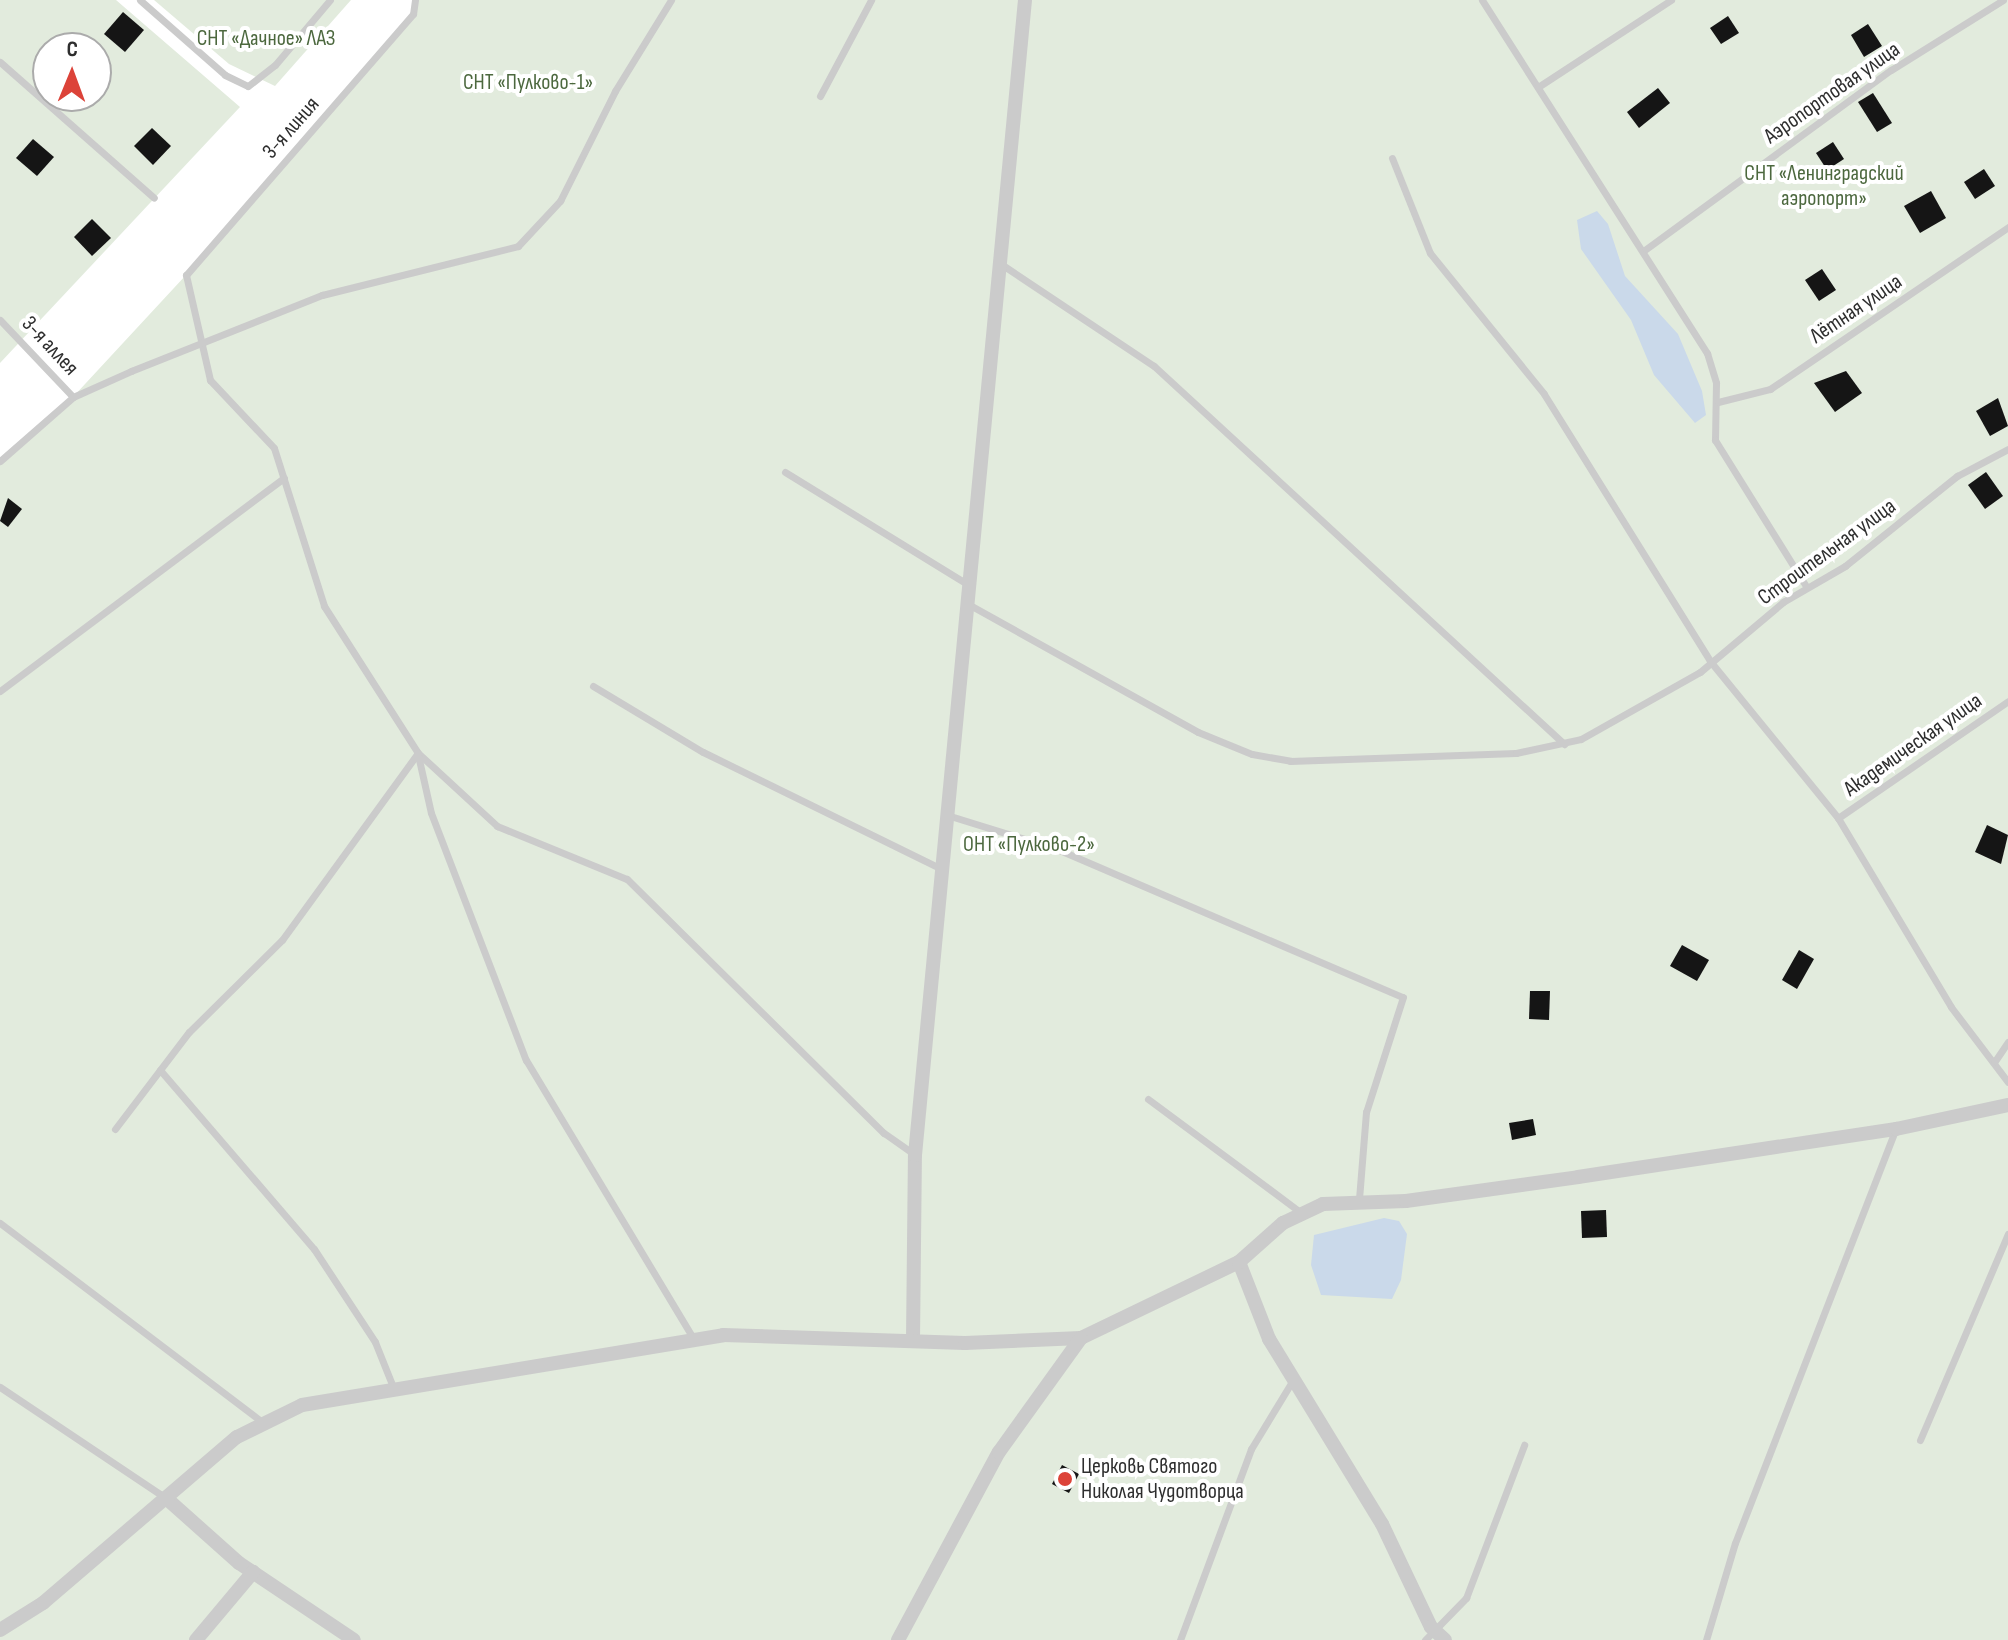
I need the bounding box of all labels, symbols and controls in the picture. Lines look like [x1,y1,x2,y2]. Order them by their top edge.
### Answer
park label: СНТ «Дачное» ЛАЗ [197,26,335,52]
north arrow [32,32,112,112]
text: С [67,36,78,63]
street label: Аэропортовая улица [1759,36,1905,150]
park label: СНТ «Пулково-1» [463,70,593,96]
street label: 3-я линия [257,92,325,164]
park label: СНТ «Ленинградский аэропорт» [1744,160,1904,212]
street label: Лётная улица [1805,269,1907,349]
street label: 3-я аллея [16,311,84,381]
street label: Строительная улица [1753,493,1901,611]
street label: Академическая улица [1839,688,1987,802]
park label: ОНТ «Пулково-2» [963,832,1095,858]
place label: Церковь Святого Николая Чудотворца [1081,1453,1244,1504]
marker: Церковь Святого Николая Чудотворца [1056,1470,1074,1488]

